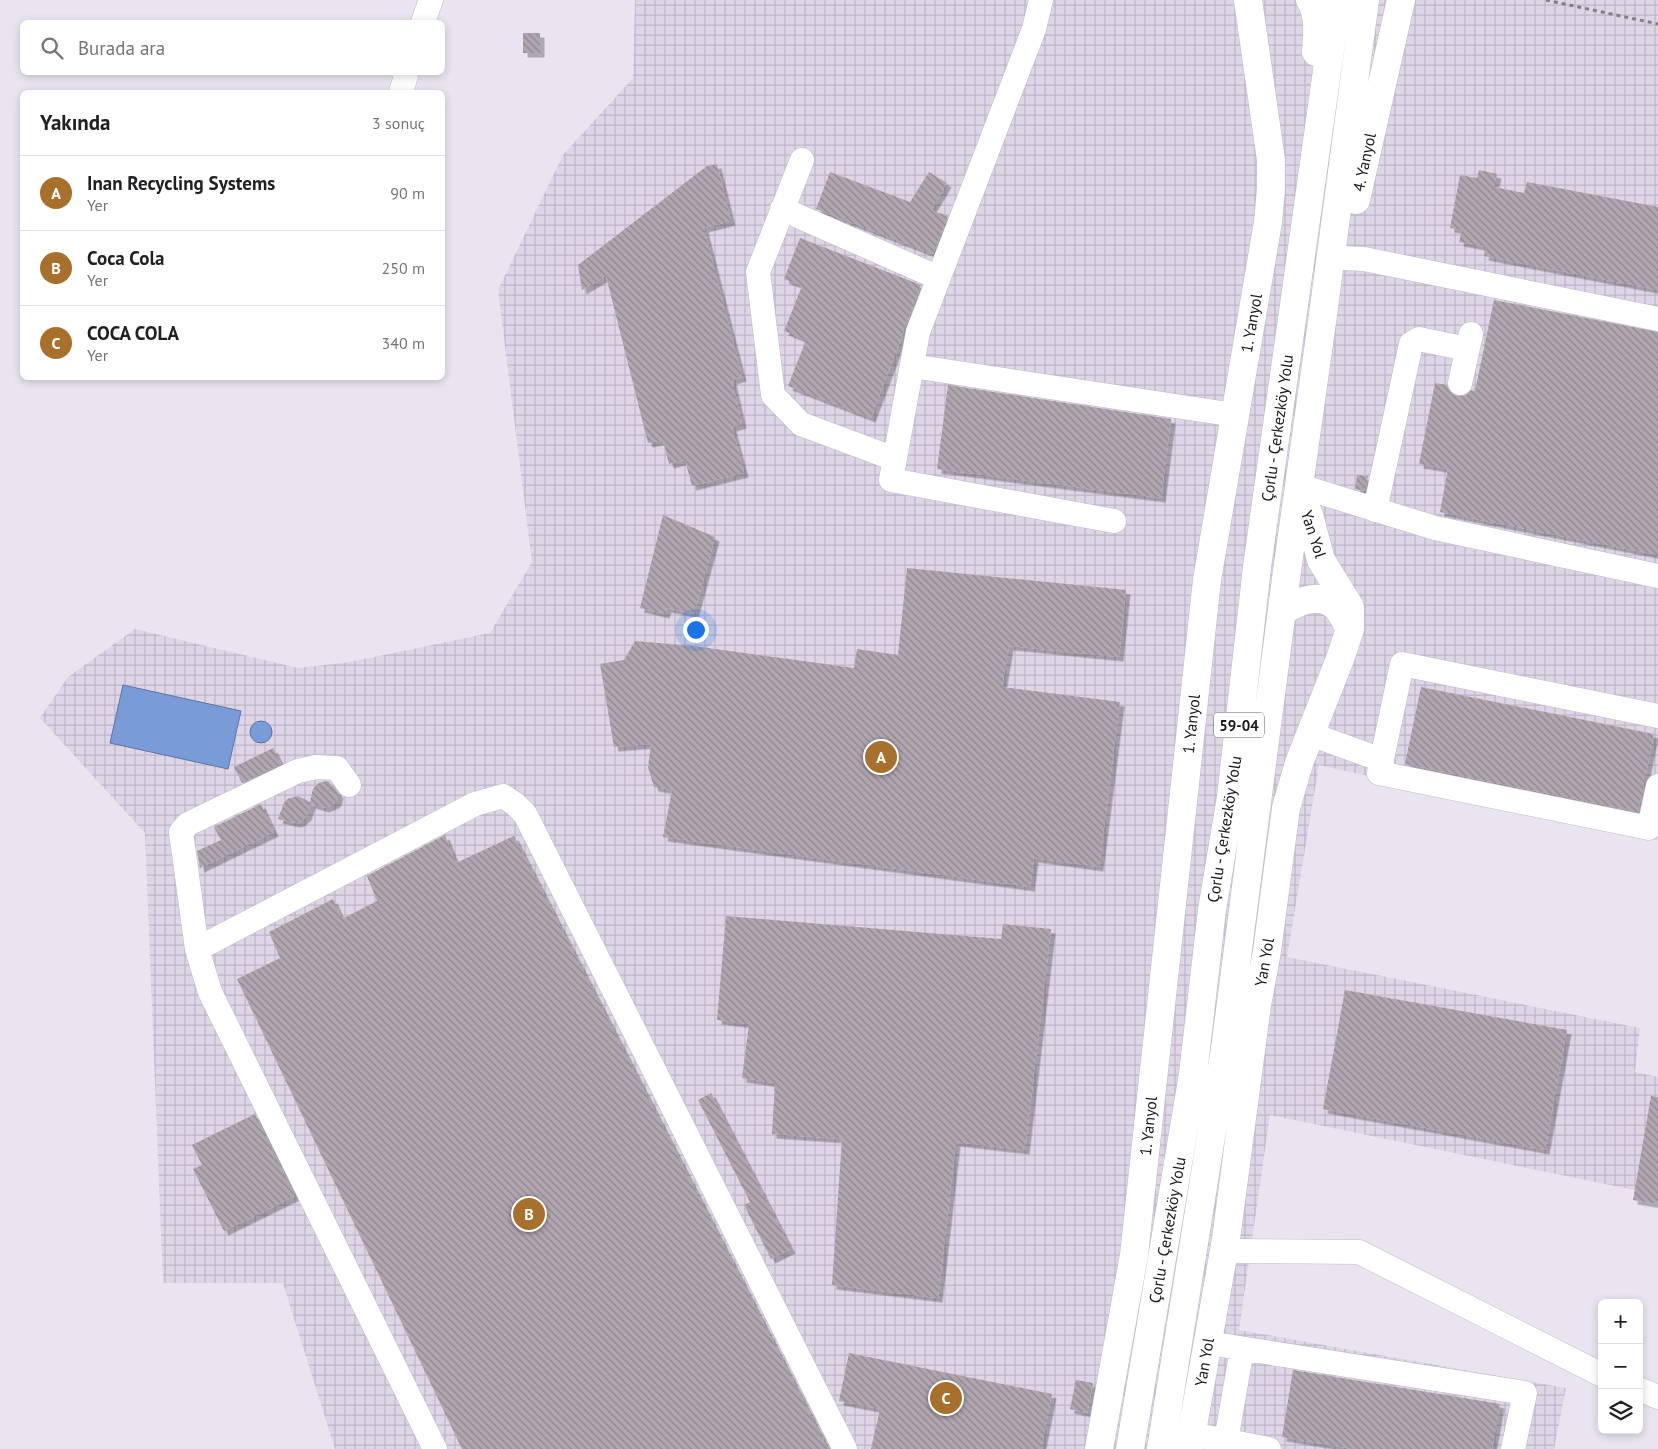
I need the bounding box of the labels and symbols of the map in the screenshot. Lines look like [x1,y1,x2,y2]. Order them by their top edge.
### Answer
street label: 4. Yanyol [1348,130,1380,193]
street label: 1. Yanyol [1236,292,1266,354]
street label: Çorlu - Çerkezköy Yolu [1257,353,1297,503]
street label: Yan Yol [1297,508,1331,561]
your location [683,617,709,643]
street label: 1. Yanyol [1178,693,1204,755]
road number: 59-04 [1214,712,1264,738]
pin: A [865,738,897,776]
street label: Çorlu - Çerkezköy Yolu [1203,754,1245,904]
street label: Yan Yol [1250,936,1278,988]
street label: 1. Yanyol [1135,1095,1161,1157]
street label: Çorlu - Çerkezköy Yolu [1144,1155,1190,1305]
pin: B [513,1195,545,1233]
street label: Yan Yol [1190,1336,1218,1388]
pin: C [930,1379,962,1417]

